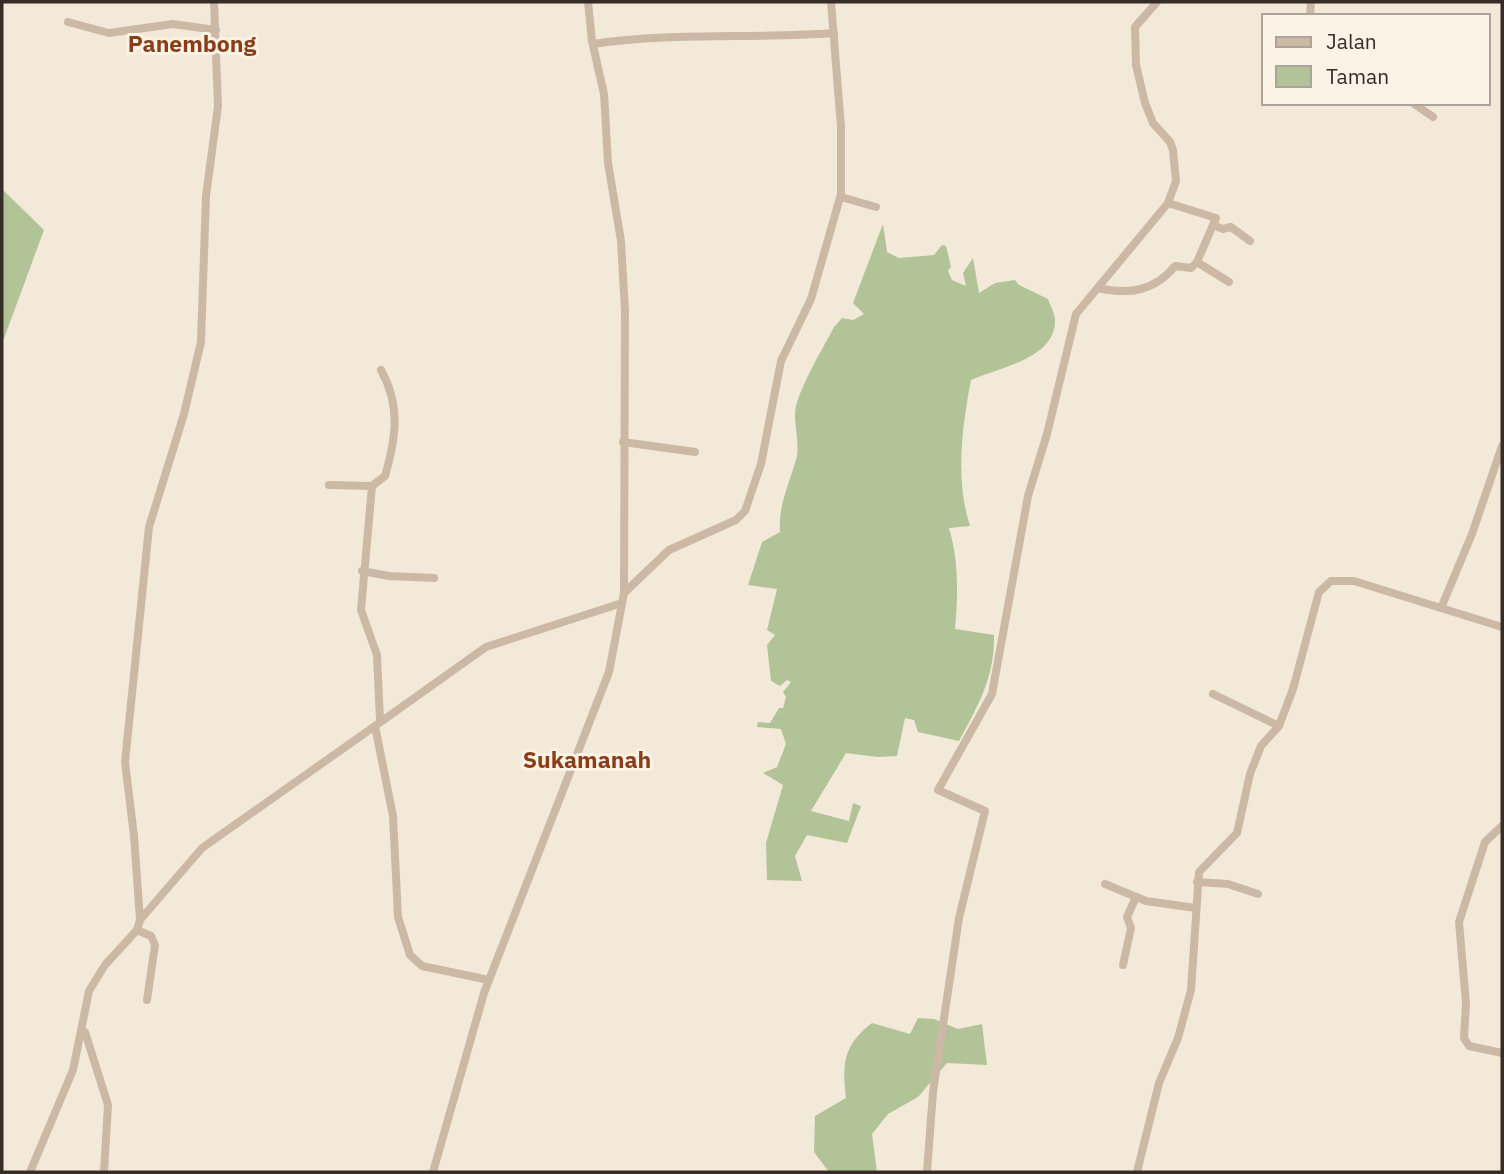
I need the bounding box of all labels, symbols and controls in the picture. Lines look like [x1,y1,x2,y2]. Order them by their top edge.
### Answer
legend [1262,14,1490,105]
text: Jalan [1326,27,1377,55]
district label: Panembong [128,28,256,58]
text: Taman [1326,62,1389,90]
district label: Sukamanah [523,744,651,774]

